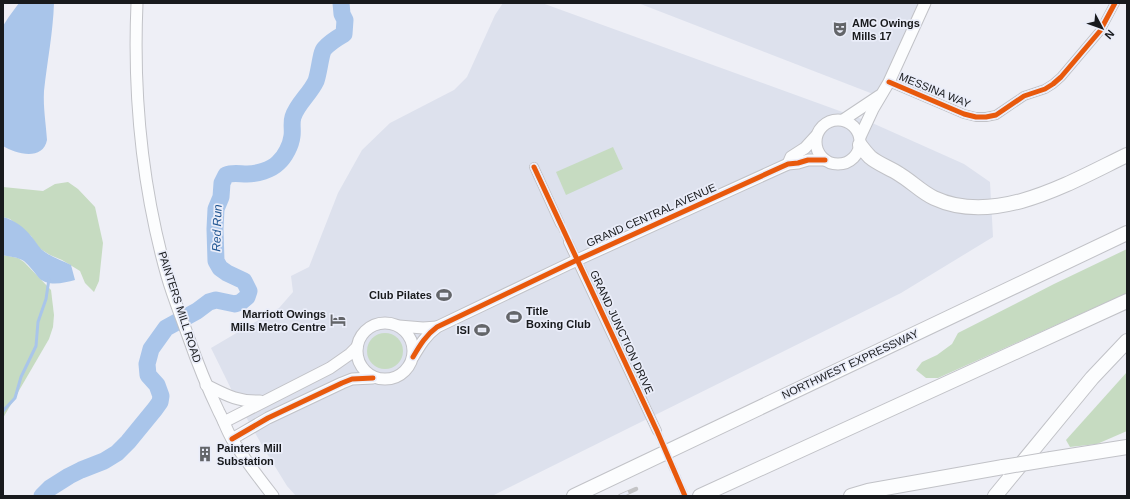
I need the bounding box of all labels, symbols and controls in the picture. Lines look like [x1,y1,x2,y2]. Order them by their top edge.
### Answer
north arrow [1082,8,1122,48]
place label: AMC Owings Mills 17 [852,17,920,42]
theatre icon: AMC Owings Mills 17 [831,20,849,38]
text: N [1102,28,1117,42]
street label: MESSINA WAY [898,70,973,110]
street label: GRAND CENTRAL AVENUE [584,181,718,249]
water label: Red Run [209,204,225,252]
street label: PAINTERS MILL ROAD [156,250,204,364]
street label: GRAND JUNCTION DRIVE [588,268,656,396]
sports icon: Club Pilates [435,286,453,304]
place label: Club Pilates [369,289,432,301]
place label: Title Boxing Club [526,305,591,330]
place label: Marriott Owings Mills Metro Centre [231,308,326,333]
sports icon: Title Boxing Club [505,308,523,326]
hotel icon: Marriott Owings Mills Metro Centre [329,311,347,329]
sports icon: ISI [473,321,491,339]
place label: ISI [457,324,470,336]
street label: NORTHWEST EXPRESSWAY [780,327,921,401]
place label: Painters Mill Substation [217,442,282,467]
building icon: Painters Mill Substation [196,445,214,463]

